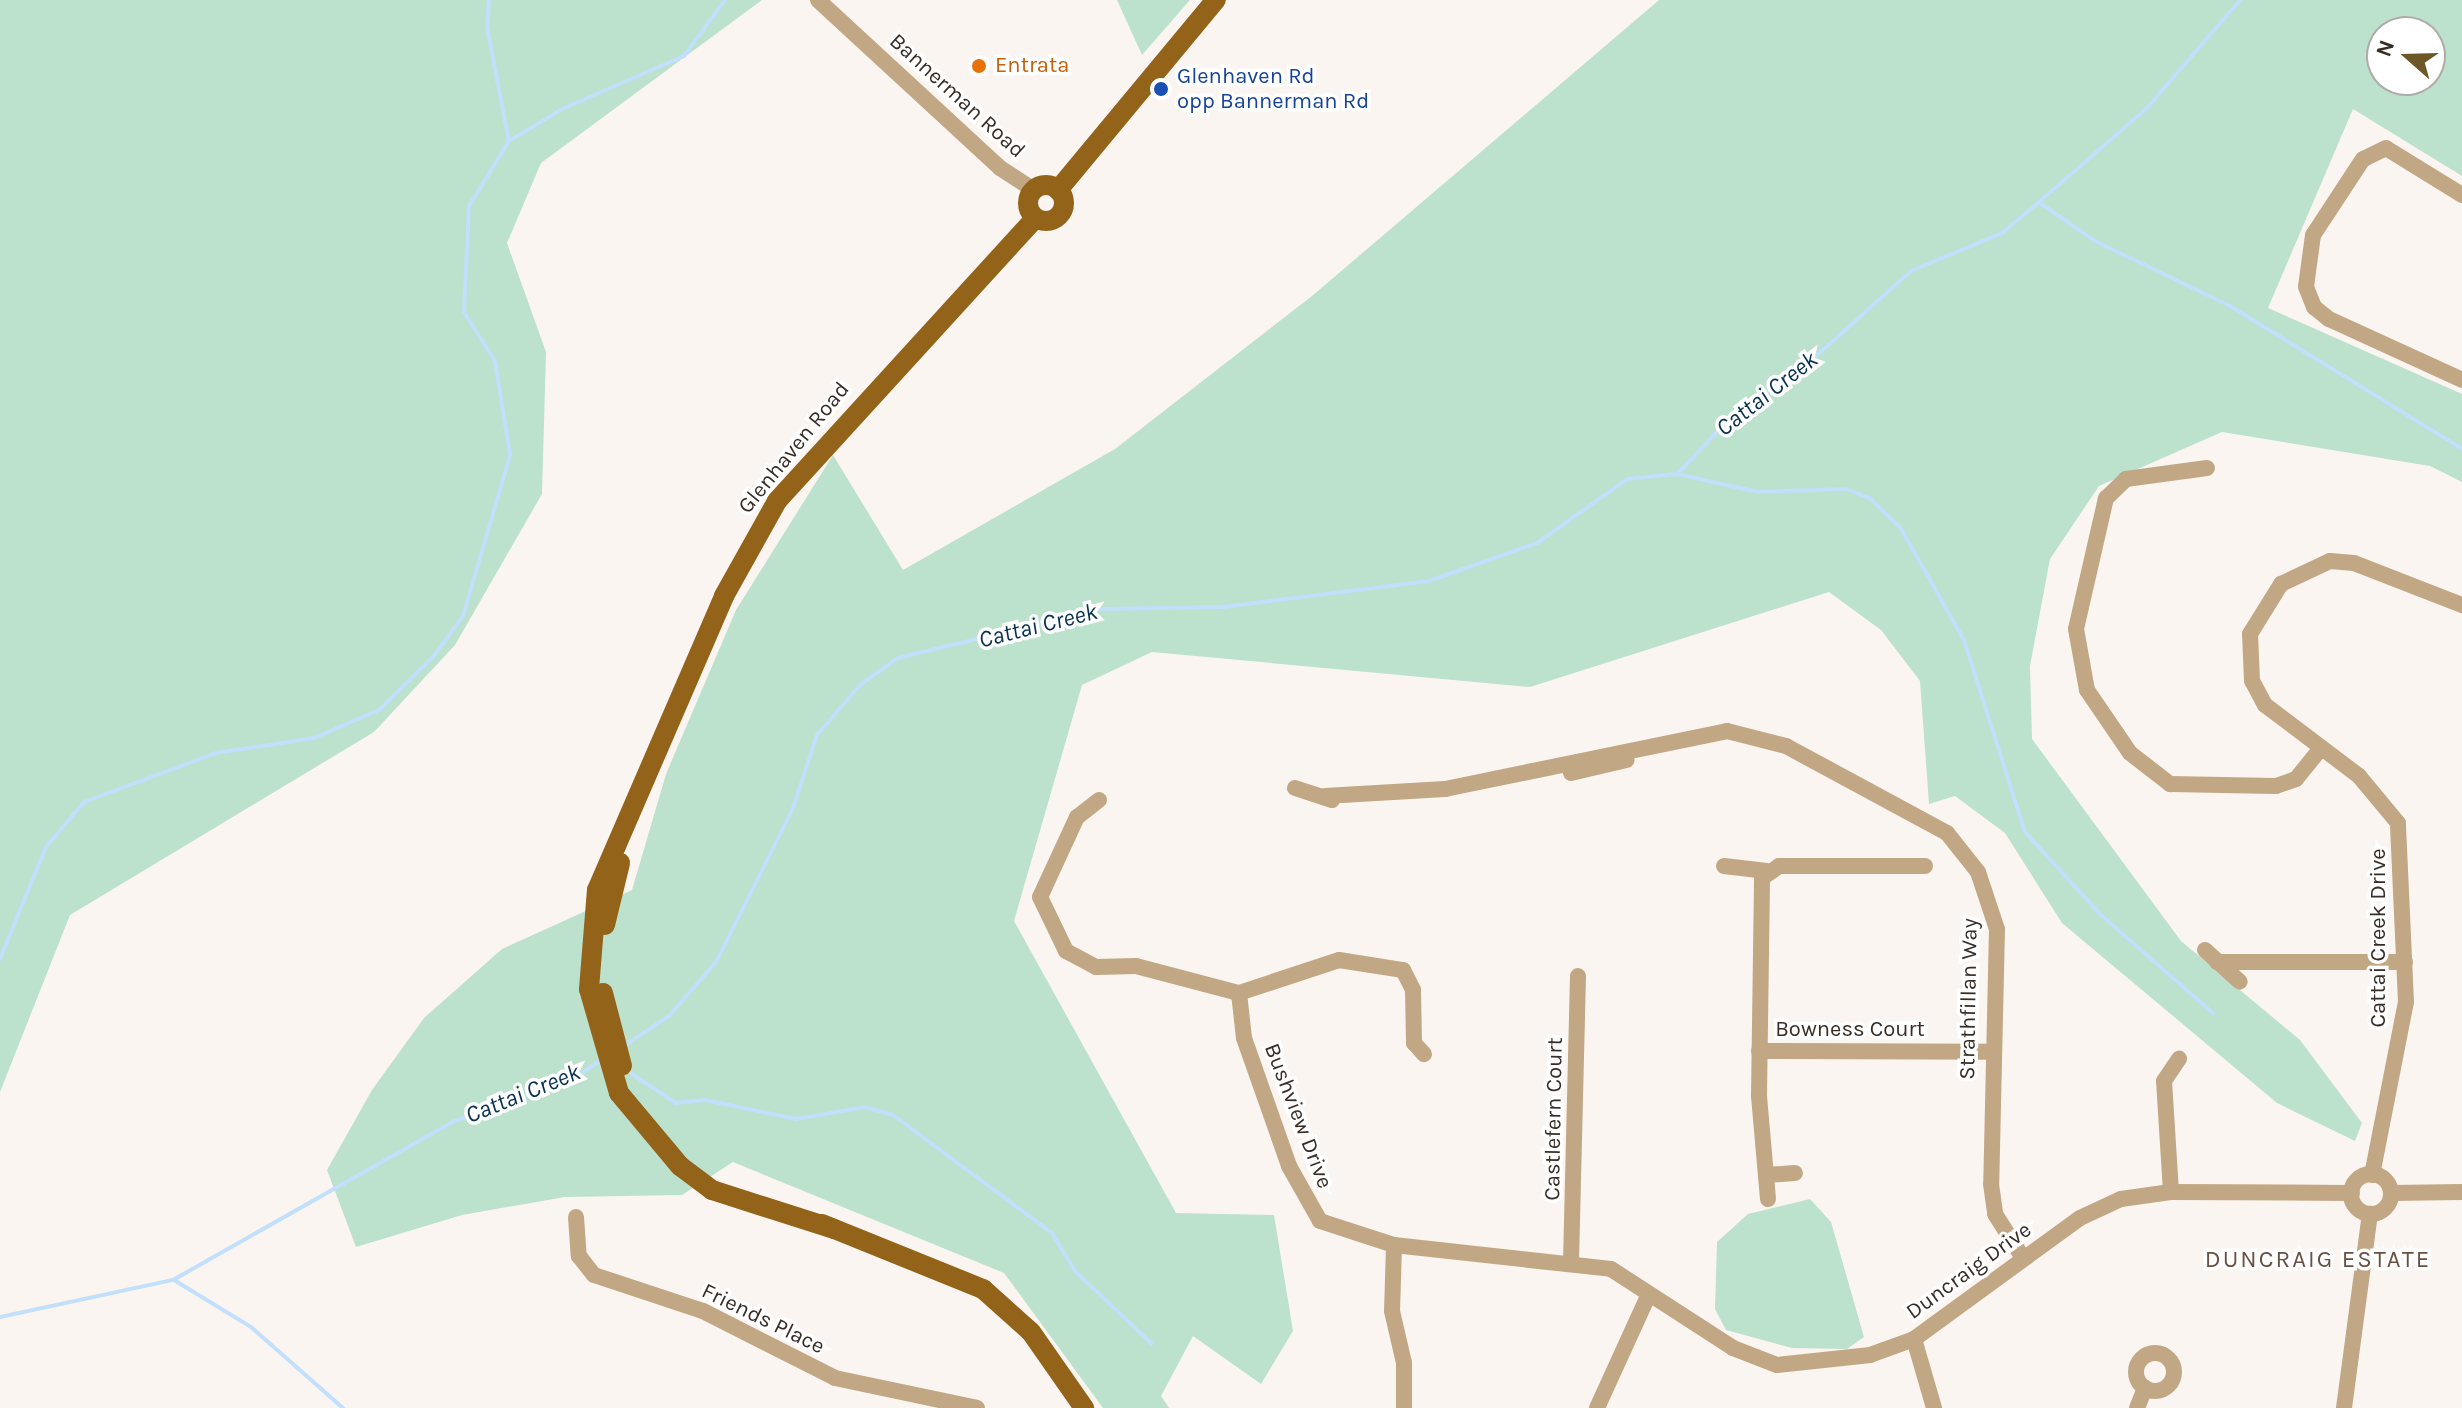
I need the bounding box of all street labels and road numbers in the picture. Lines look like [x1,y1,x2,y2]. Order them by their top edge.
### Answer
street label: Bannerman Road [884,28,1030,164]
street label: Glenhaven Road [733,377,855,519]
street label: Cattai Creek Drive [2366,848,2392,1028]
street label: Strathfillan Way [1954,918,1984,1080]
street label: Bowness Court [1775,1017,1925,1043]
street label: Castlefern Court [1539,1037,1569,1201]
street label: Bushview Drive [1258,1040,1338,1192]
street label: Duncraig Drive [1901,1217,2037,1325]
street label: Friends Place [697,1278,829,1360]

